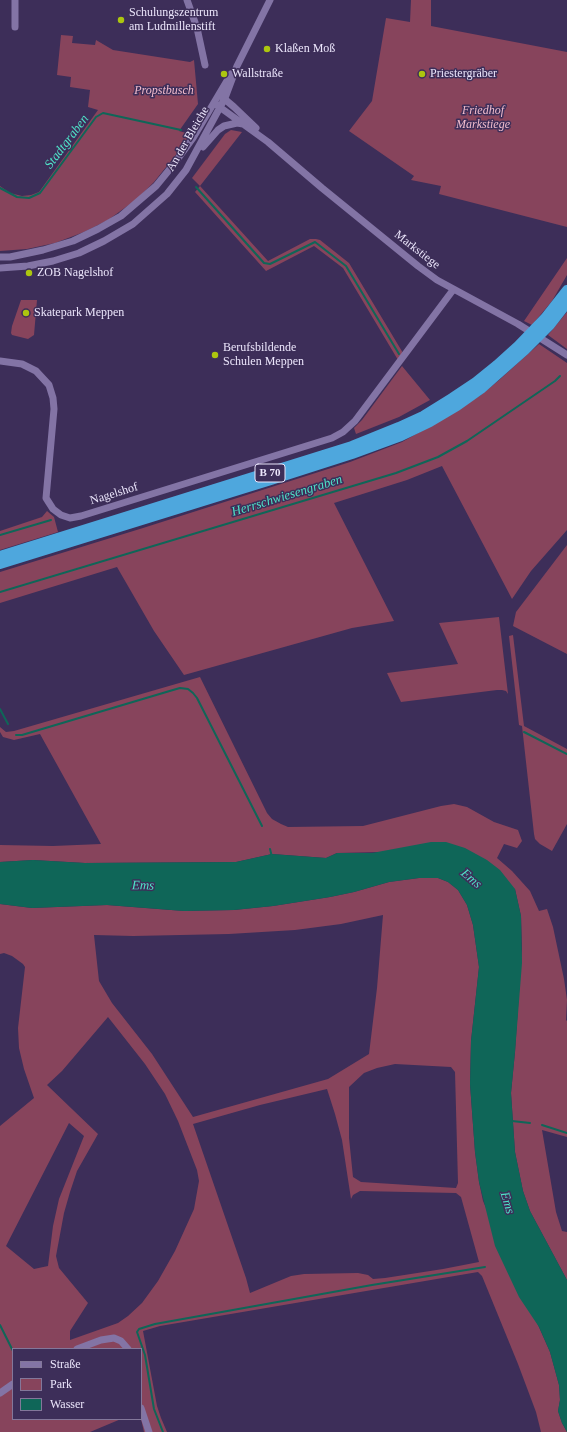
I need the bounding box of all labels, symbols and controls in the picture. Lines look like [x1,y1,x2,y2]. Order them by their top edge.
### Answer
place label: Schulungszentrum am Ludmillenstift [129,6,218,34]
marker: Schulungszentrum am Ludmillenstift [116,15,126,25]
place label: Klaßen Moß [275,42,335,56]
marker: Klaßen Moß [262,44,272,54]
place label: Wallstraße [232,67,283,81]
place label: Priestergräber [430,67,497,81]
marker: Wallstraße [219,69,229,79]
marker: Priestergräber [417,69,427,79]
park label: Propstbusch [134,84,194,98]
street label: An der Bleiche [164,104,212,174]
park label: Friedhof Markstiege [456,104,510,132]
water label: Stadtgraben [42,112,92,172]
street label: Markstiege [391,228,443,272]
place label: ZOB Nagelshof [37,266,113,280]
marker: ZOB Nagelshof [24,268,34,278]
place label: Skatepark Meppen [34,306,124,320]
marker: Skatepark Meppen [21,308,31,318]
place label: Berufsbildende Schulen Meppen [223,341,304,369]
marker: Berufsbildende Schulen Meppen [210,350,220,360]
road number: B 70 [255,464,285,482]
water label: Herrschwiesengraben [230,472,344,520]
street label: Nagelshof [88,480,140,508]
water label: Ems [457,866,485,892]
water label: Ems [132,878,154,894]
water label: Ems [496,1190,518,1216]
legend [12,1348,142,1420]
text: Straße [50,1357,81,1371]
text: Park [50,1377,72,1391]
text: Wasser [50,1397,84,1411]

